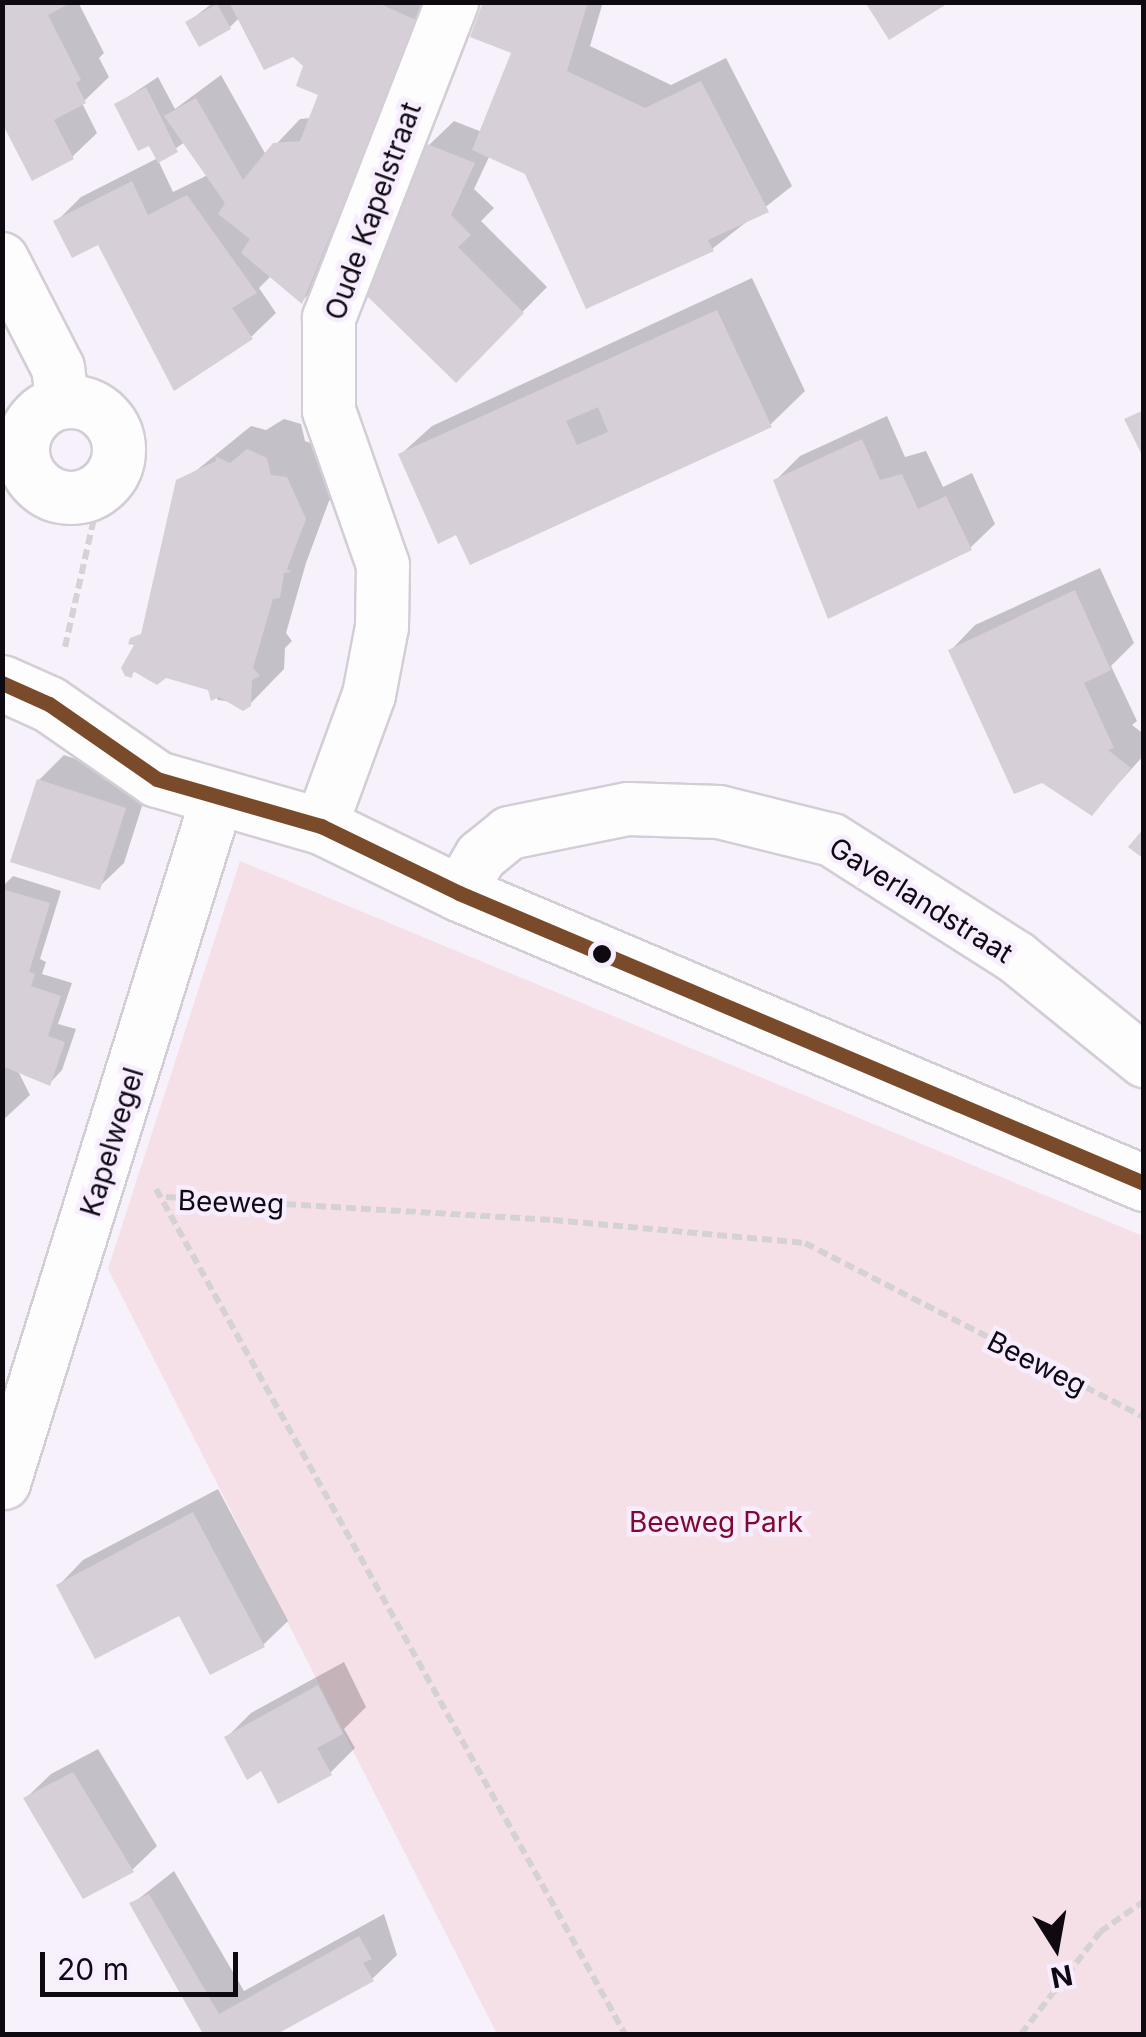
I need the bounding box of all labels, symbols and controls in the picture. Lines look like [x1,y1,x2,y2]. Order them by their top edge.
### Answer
street label: Oude Kapelstraat [318,98,428,324]
street label: Gaverlandstraat [823,830,1019,970]
unlabelled marker [592,944,612,964]
street label: Kapelwegel [73,1064,151,1220]
street label: Beeweg [177,1183,285,1221]
street label: Beeweg [982,1324,1092,1402]
park label: Beeweg Park [629,1505,803,1539]
north arrow [1006,1897,1106,1997]
scale bar [45,1932,242,1994]
text: 20 m [57,1951,129,1987]
text: N [1048,1958,1075,1995]

